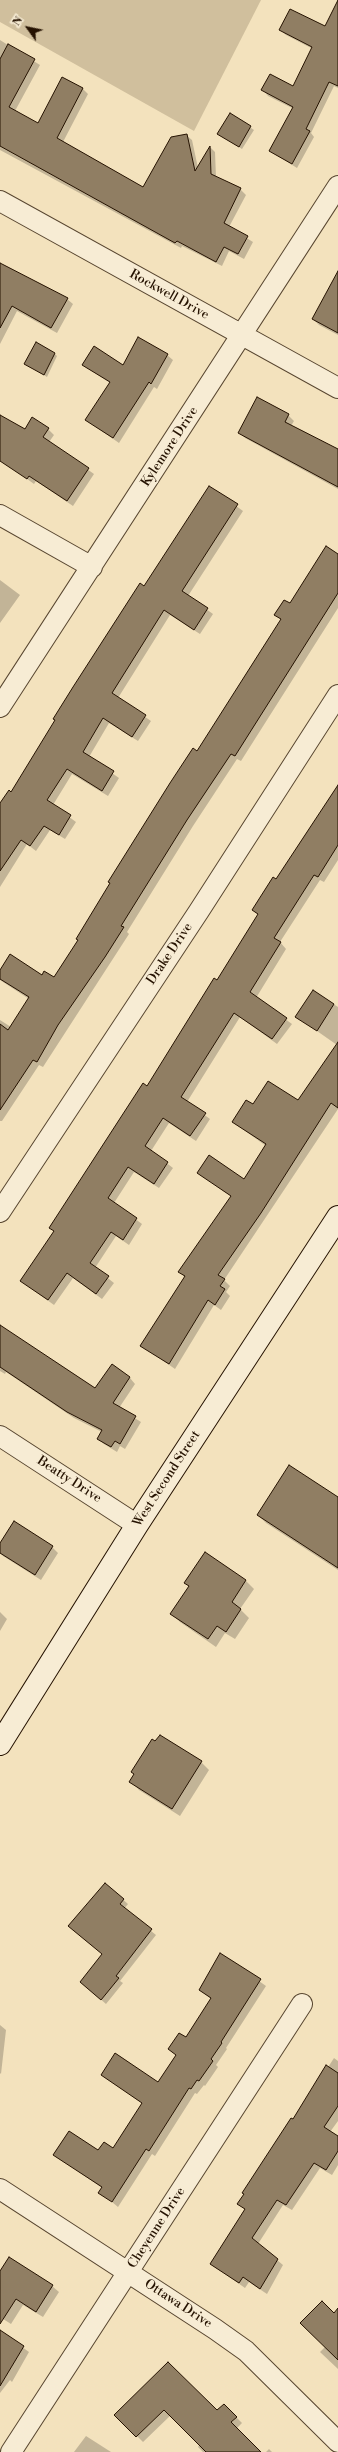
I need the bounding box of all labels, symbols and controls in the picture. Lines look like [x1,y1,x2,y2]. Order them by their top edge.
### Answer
north arrow [8,8,48,48]
text: N [10,14,26,29]
street label: Rockwell Drive [127,267,211,323]
street label: Kylemore Drive [138,404,202,490]
street label: Drake Drive [144,920,196,988]
street label: West Second Street [130,1428,204,1530]
street label: Beatty Drive [34,1453,104,1507]
street label: Cheyenne Drive [125,2184,189,2272]
street label: Ottawa Drive [141,2276,215,2332]

